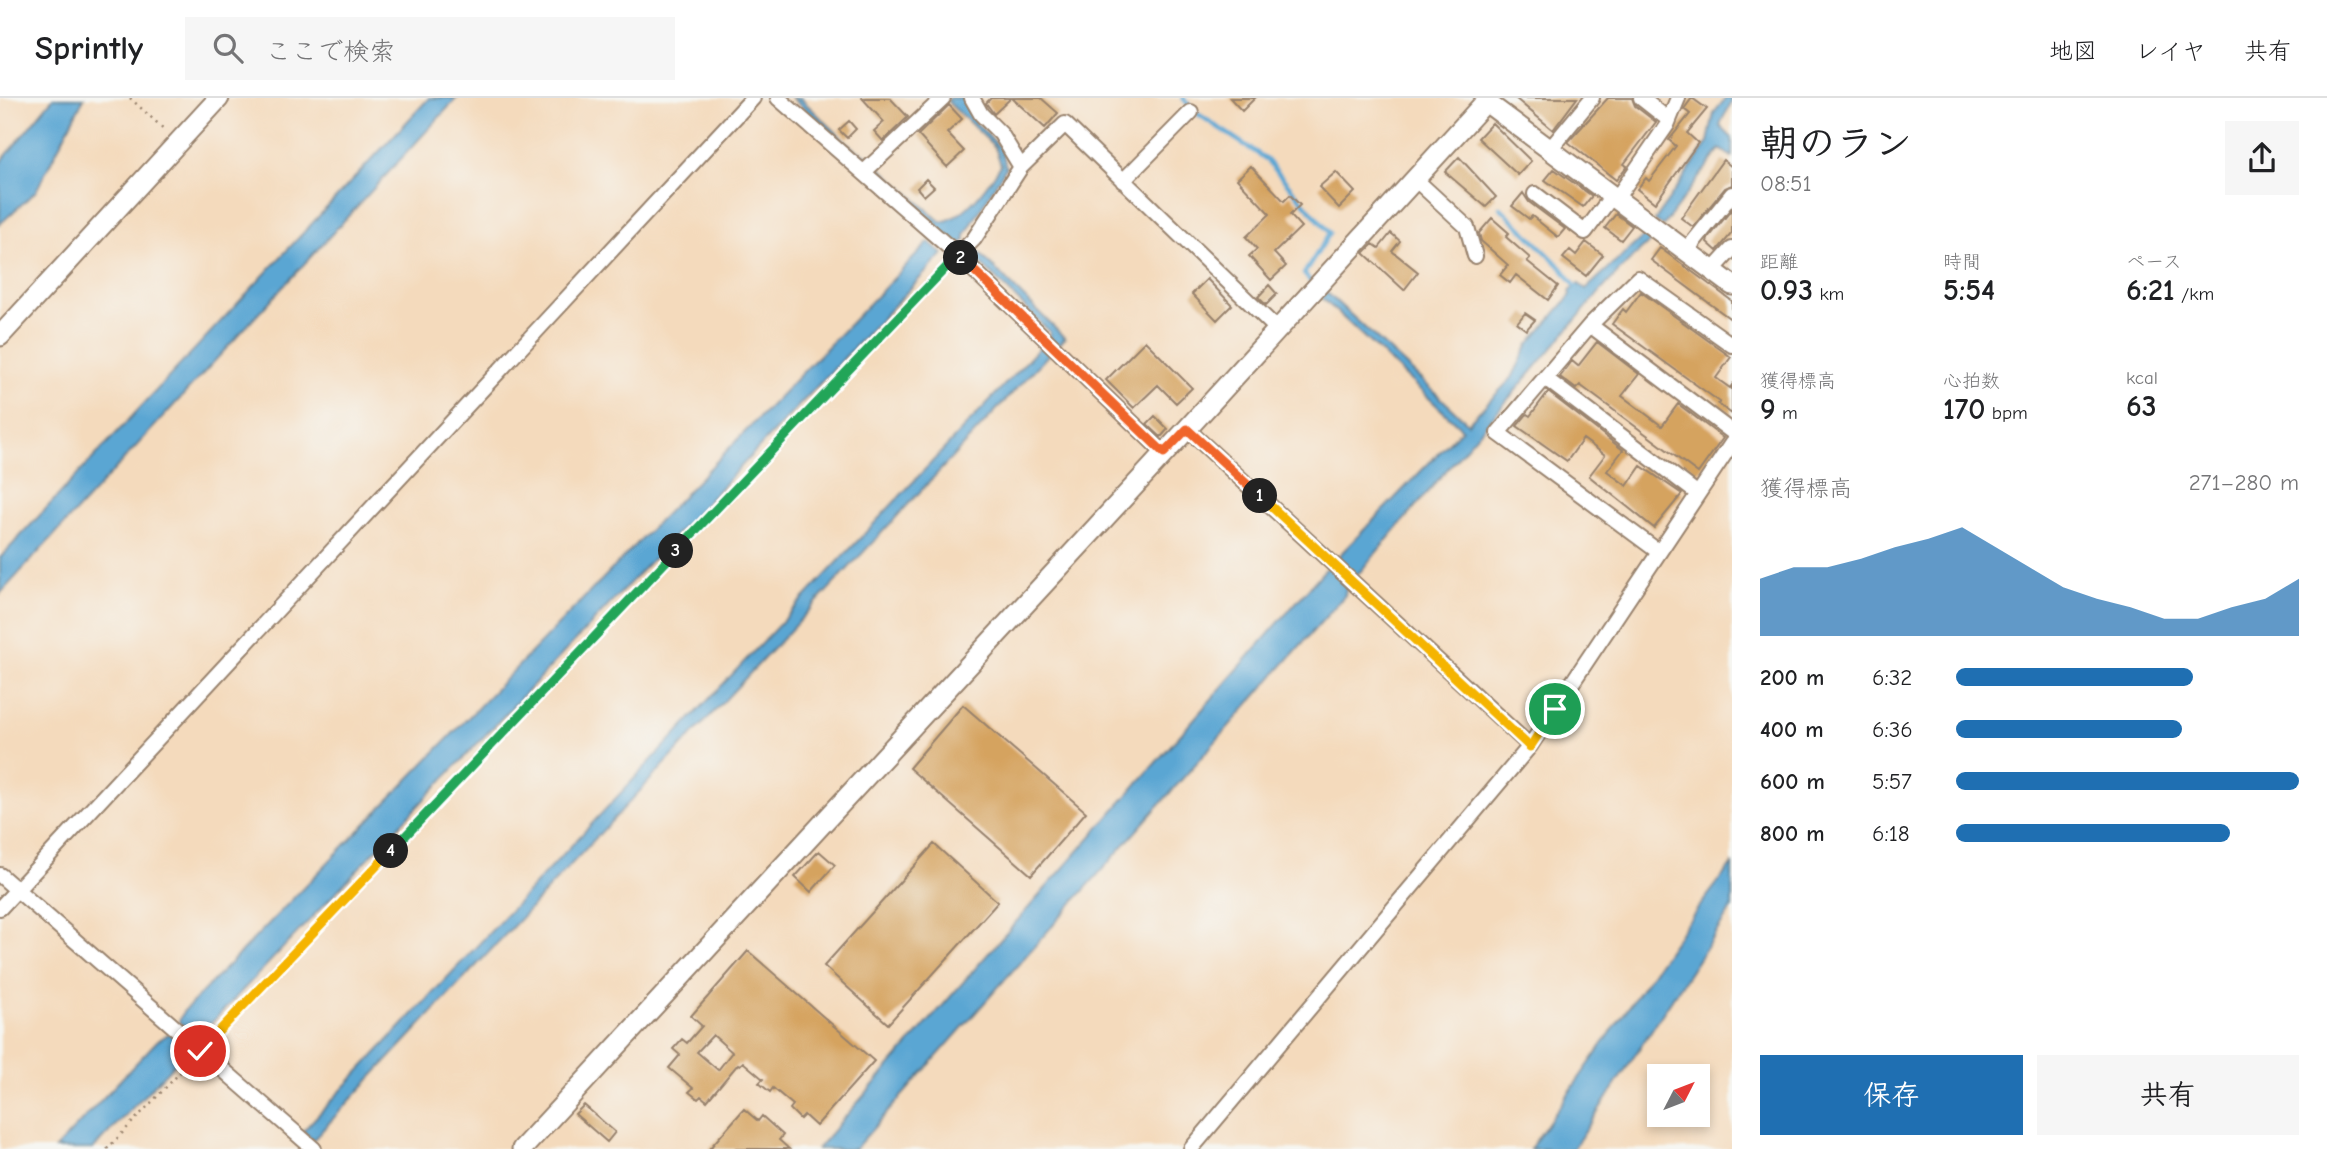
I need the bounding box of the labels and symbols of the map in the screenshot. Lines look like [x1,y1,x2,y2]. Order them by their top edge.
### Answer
pin: 2 [944,240,978,276]
pin: 1 [1242,478,1278,514]
pin: 3 [658,533,694,568]
pin [1525,679,1585,739]
pin: 4 [374,834,408,868]
pin [170,1021,230,1081]
north arrow [1647,1064,1710,1127]

